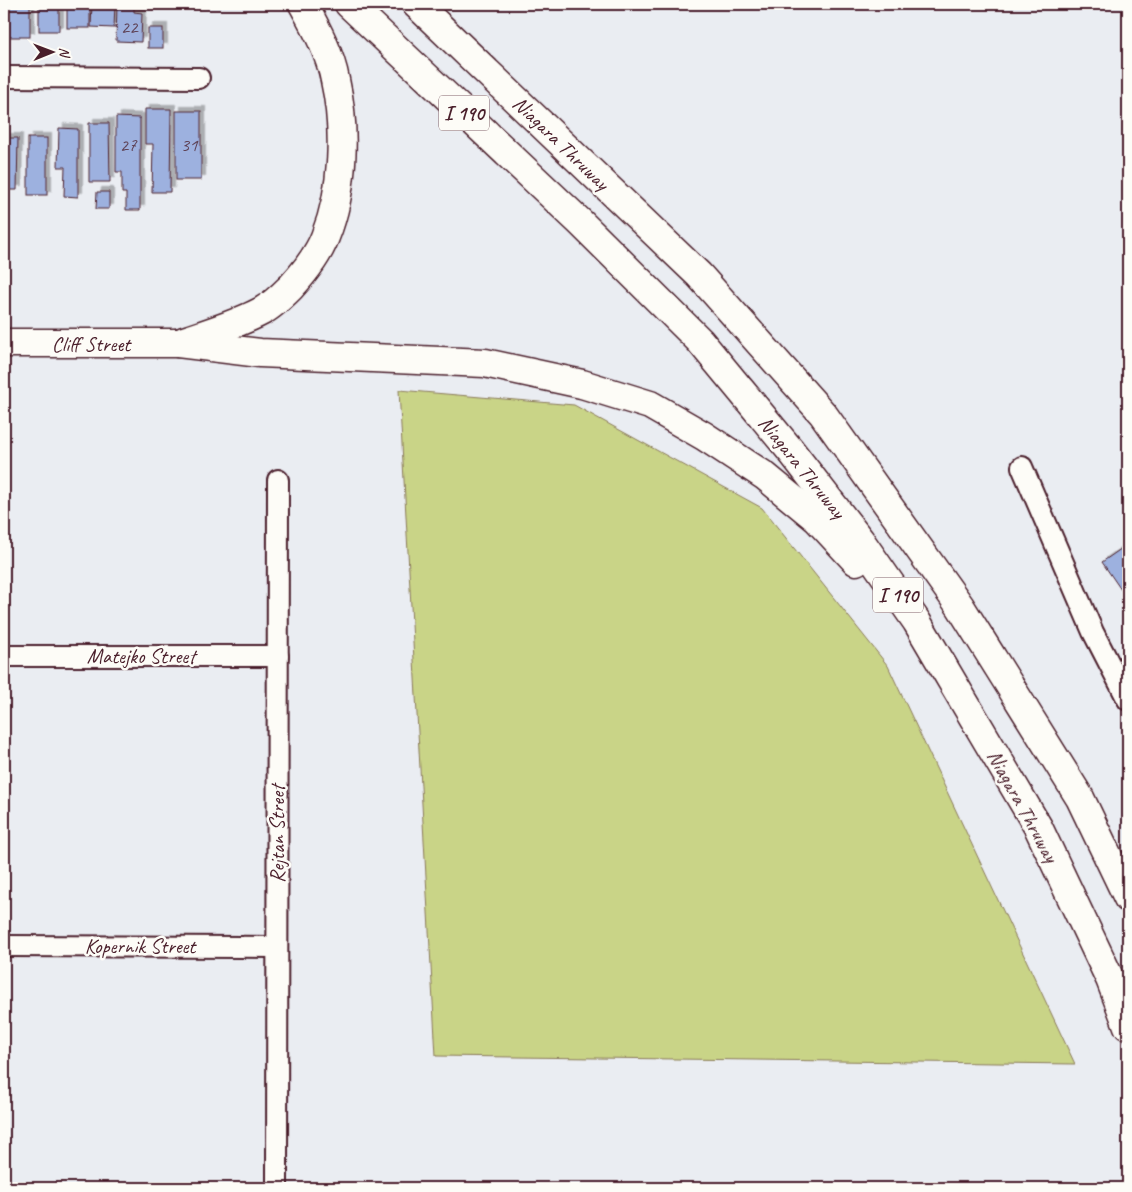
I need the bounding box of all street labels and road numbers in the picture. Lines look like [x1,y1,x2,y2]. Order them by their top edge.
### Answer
street label: Niagara Thruway [507,90,616,197]
road number: I 190 [439,96,489,130]
street label: Cliff Street [52,331,132,357]
street label: Niagara Thruway [753,411,852,525]
road number: I 190 [873,578,923,612]
street label: Matejko Street [87,643,198,669]
street label: Niagara Thruway [981,745,1065,868]
street label: Rejtan Street [264,782,290,883]
street label: Kopernik Street [85,933,197,959]

